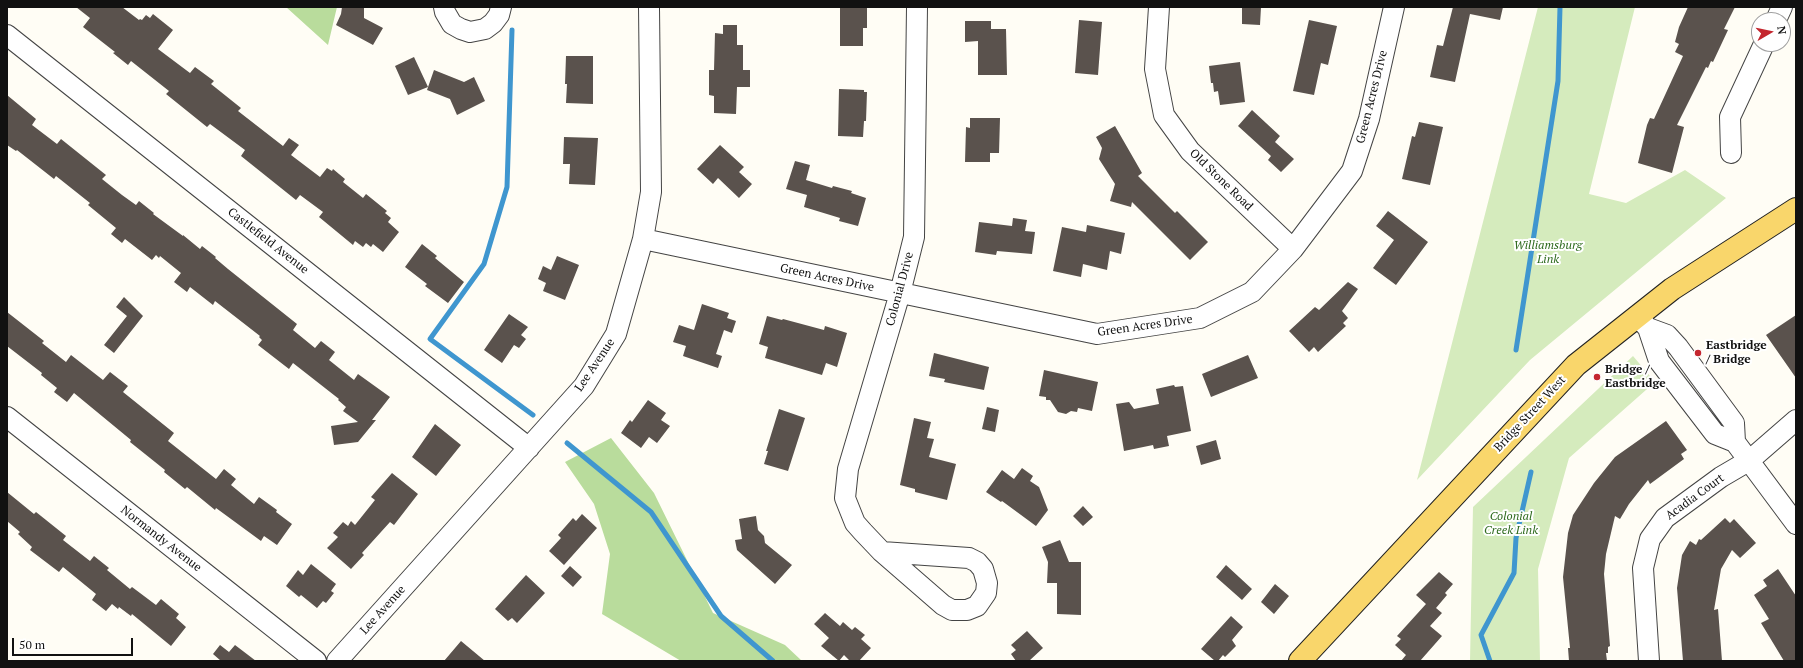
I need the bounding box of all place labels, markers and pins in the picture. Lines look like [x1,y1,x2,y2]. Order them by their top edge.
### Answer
place label: Eastbridge / Bridge [1706,339,1767,367]
marker: Eastbridge / Bridge [1693,348,1703,358]
place label: Bridge / Eastbridge [1605,363,1666,391]
marker: Bridge / Eastbridge [1592,372,1602,382]

